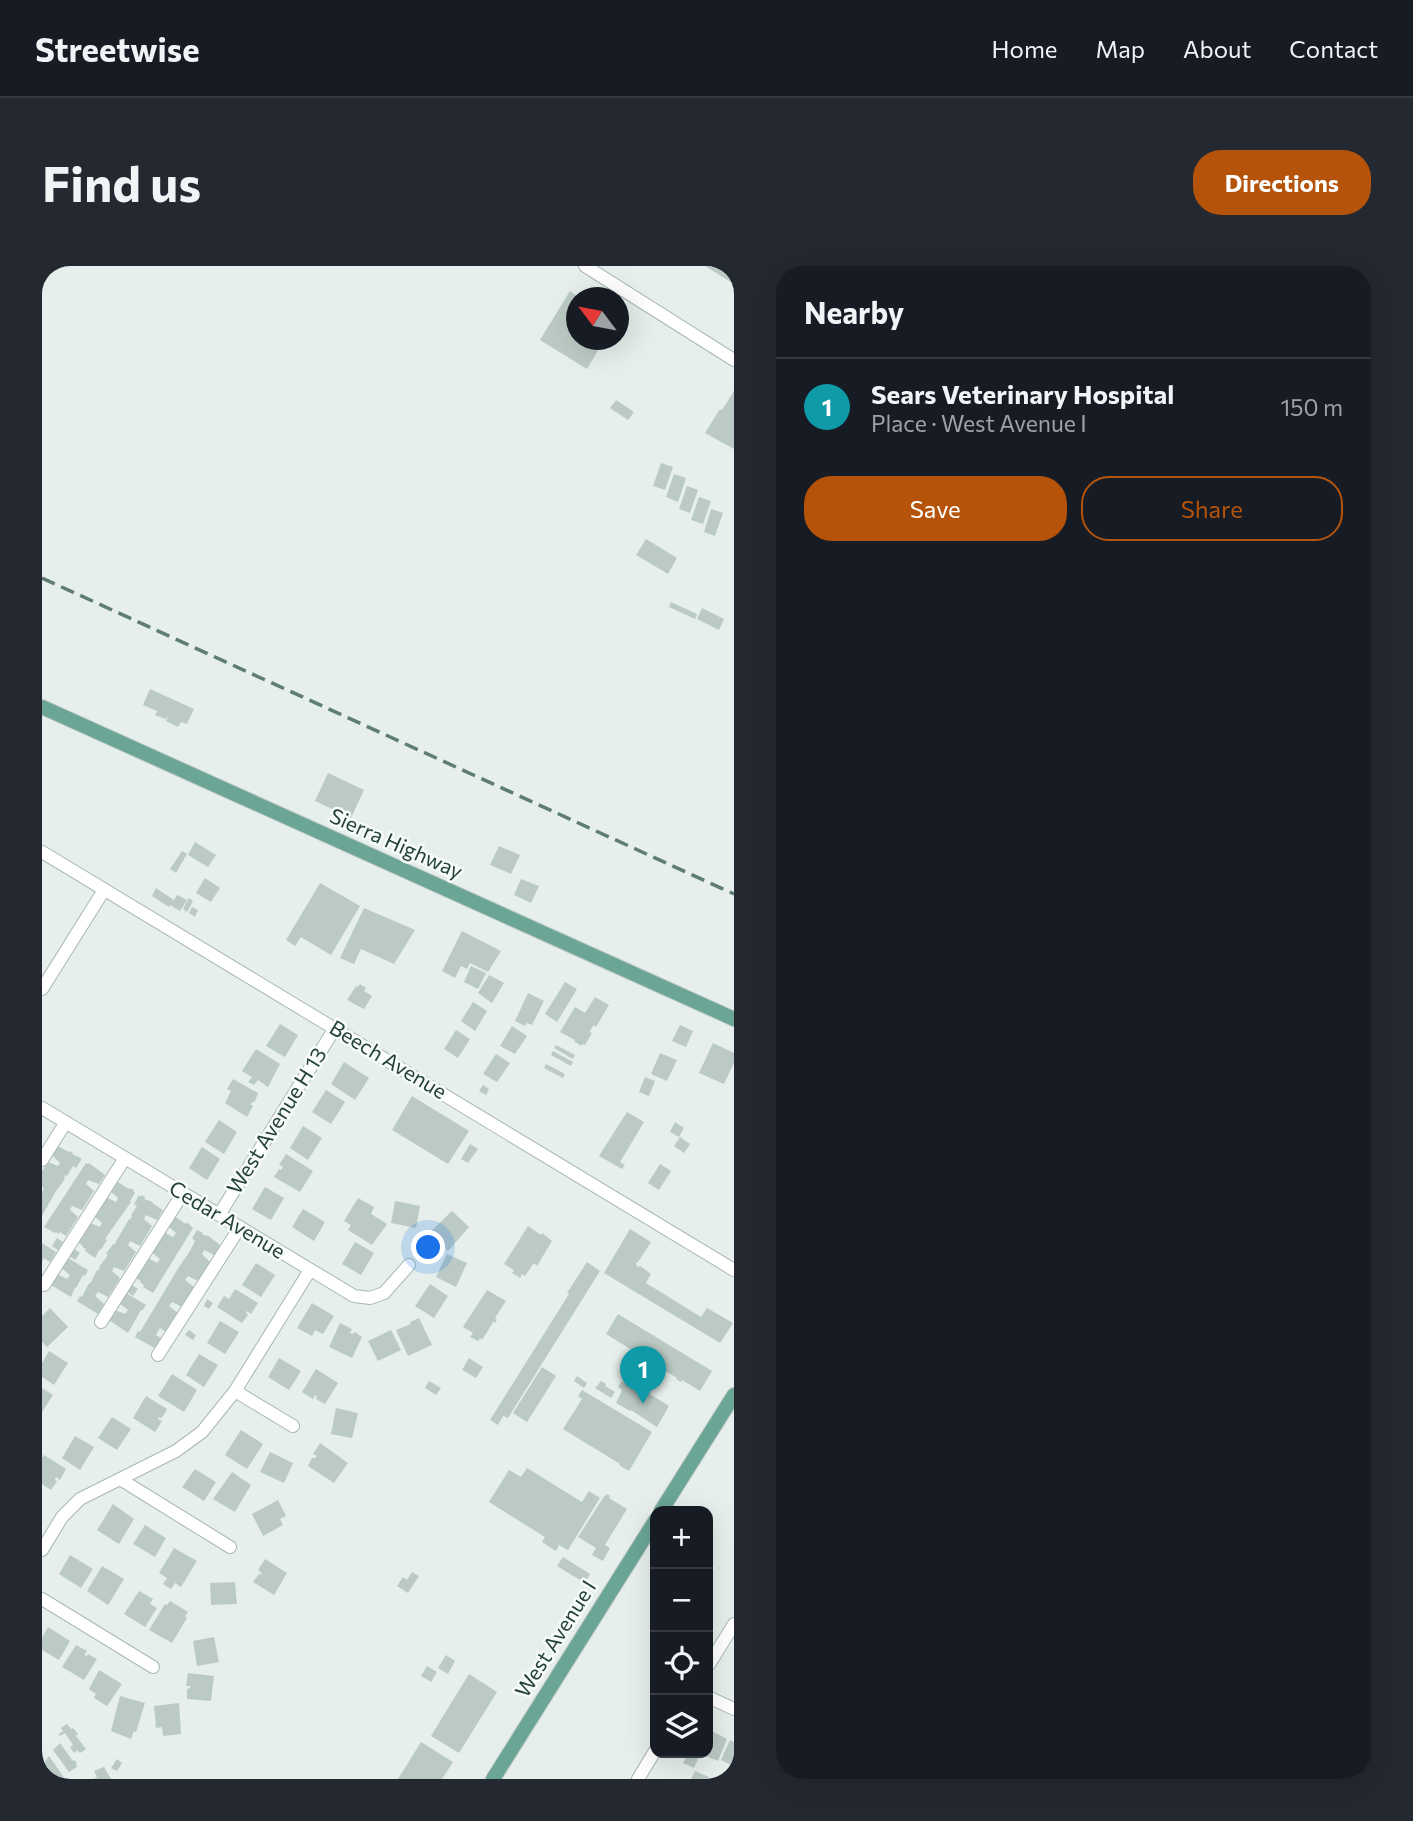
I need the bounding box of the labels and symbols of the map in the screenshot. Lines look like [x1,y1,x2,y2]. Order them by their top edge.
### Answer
north arrow [566,287,629,350]
street label: Sierra Highway [326,802,467,883]
street label: Beech Avenue [326,1014,452,1103]
street label: West Avenue H 13 [221,1042,331,1198]
street label: Cedar Avenue [165,1174,290,1263]
your location [411,1230,445,1264]
pin: 1 [620,1346,666,1404]
street label: West Avenue I [509,1575,601,1701]

